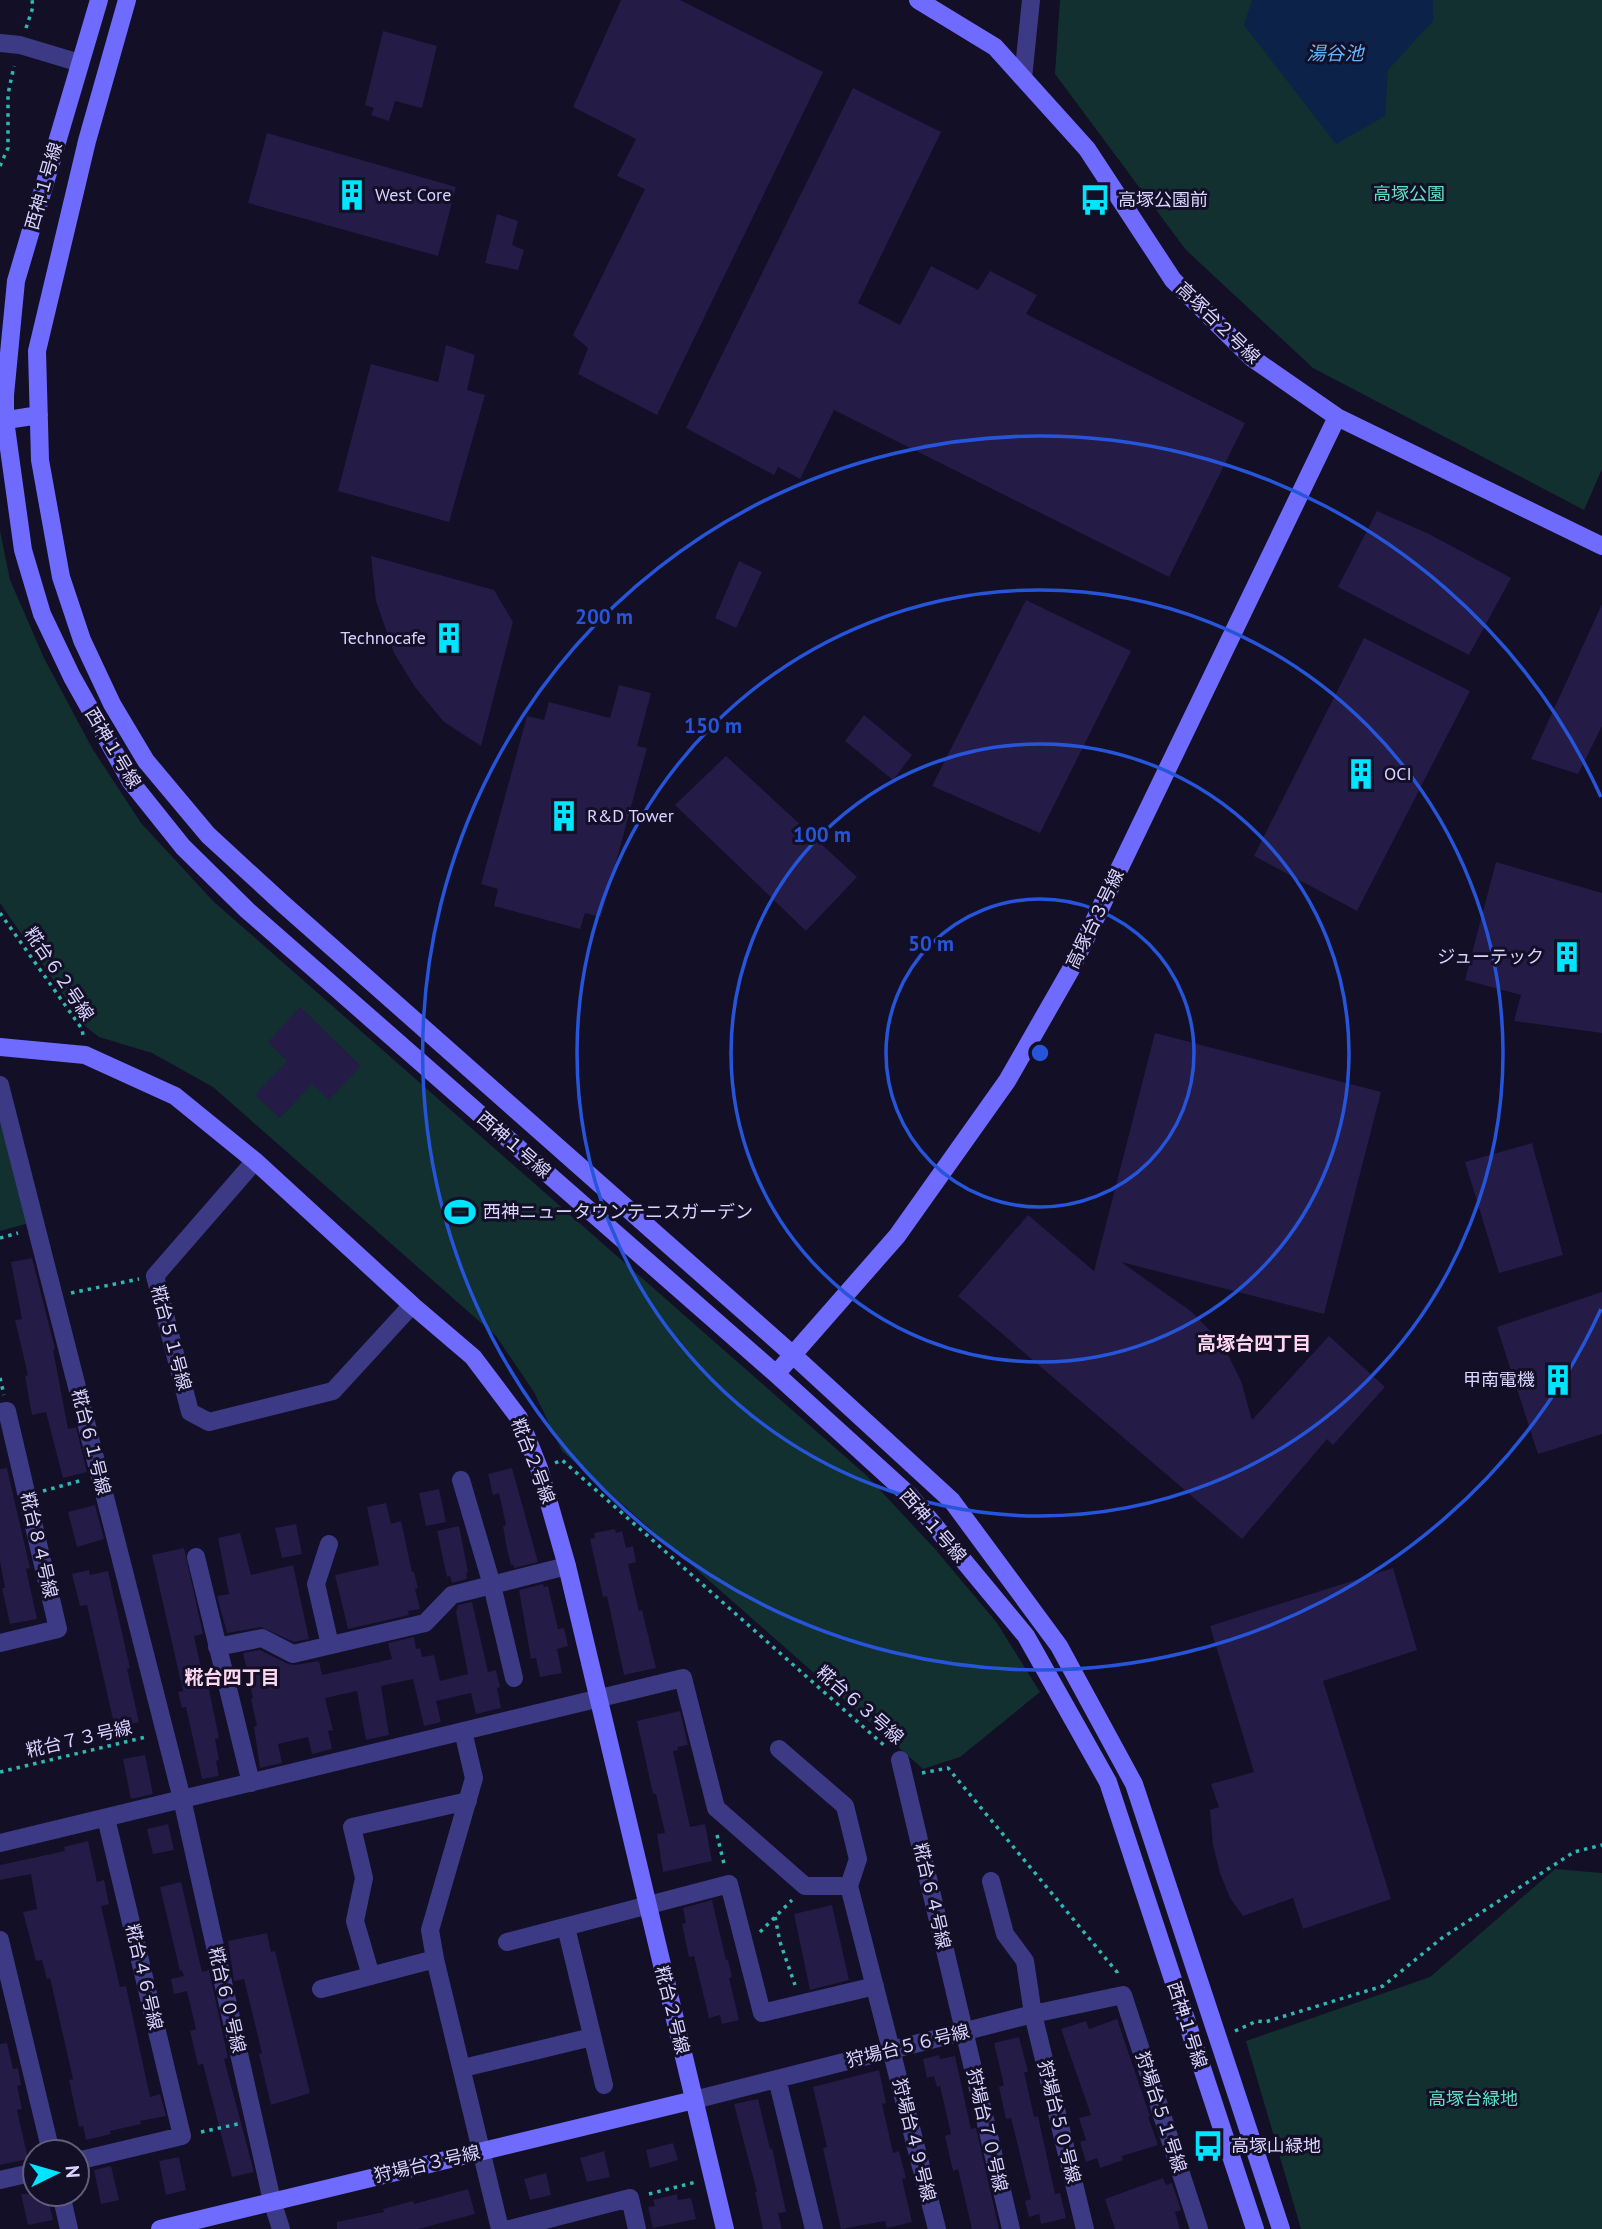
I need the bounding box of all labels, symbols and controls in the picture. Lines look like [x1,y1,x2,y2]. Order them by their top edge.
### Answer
water label: 湯谷池 [1306,41,1365,65]
street label: 西神１号線 [20,139,67,232]
building icon: West Core [335,178,369,212]
park label: 高塚公園 [1373,182,1445,205]
place label: West Core [375,183,451,206]
bus stop icon: 高塚公園前 [1078,183,1112,217]
place label: 高塚公園前 [1118,188,1208,211]
street label: 高塚台２号線 [1172,277,1265,368]
text: 200 m [575,603,633,630]
building icon: Technocafe [432,621,466,655]
place label: Technocafe [340,626,426,649]
street label: 西神１号線 [80,703,146,792]
text: 150 m [684,712,742,739]
building icon: OCI [1344,757,1378,791]
place label: OCI [1384,762,1412,785]
building icon: R&D Tower [547,799,581,833]
place label: R&D Tower [587,804,674,827]
text: 100 m [793,821,851,848]
street label: 高塚台３号線 [1061,865,1129,972]
street label: 糀台６２号線 [20,923,99,1025]
text: 50 m [908,930,954,957]
building icon: ジューテック [1550,940,1584,974]
place label: ジューテック [1437,945,1544,968]
centre of rings [1028,1041,1052,1065]
street label: 西神１号線 [473,1106,556,1183]
sports icon: 西神ニュータウンテニスガーデン [443,1195,477,1229]
place label: 西神ニュータウンテニスガーデン [483,1200,753,1223]
street label: 糀台５１号線 [146,1283,197,1393]
district label: 高塚台四丁目 [1197,1331,1311,1355]
building icon: 甲南電機 [1541,1363,1575,1397]
place label: 甲南電機 [1463,1368,1535,1391]
street label: 糀台６１号線 [67,1387,116,1497]
street label: 糀台２号線 [507,1415,560,1507]
street label: 西神１号線 [895,1484,972,1567]
street label: 糀台８４号線 [16,1490,63,1600]
street label: 糀台６３号線 [812,1661,909,1749]
district label: 糀台四丁目 [184,1665,280,1689]
street label: 糀台７３号線 [24,1715,134,1762]
street label: 糀台６４号線 [909,1841,956,1951]
street label: 糀台４６号線 [121,1922,168,2032]
street label: 糀台６０号線 [204,1945,251,2055]
street label: 糀台２号線 [650,1963,695,2056]
street label: 西神１号線 [1163,1978,1212,2071]
street label: 狩場台５６号線 [844,2019,972,2072]
street label: 狩場台５１号線 [1131,2048,1192,2175]
street label: 狩場台５０号線 [1033,2058,1086,2186]
street label: 狩場台７０号線 [962,2066,1013,2194]
street label: 狩場台４９号線 [888,2076,941,2204]
park label: 高塚台緑地 [1428,2087,1518,2110]
bus stop icon: 高塚山緑地 [1191,2129,1225,2163]
place label: 高塚山緑地 [1231,2134,1321,2157]
north arrow [21,2138,91,2208]
street label: 狩場台３号線 [372,2140,482,2187]
text: N [60,2164,85,2179]

